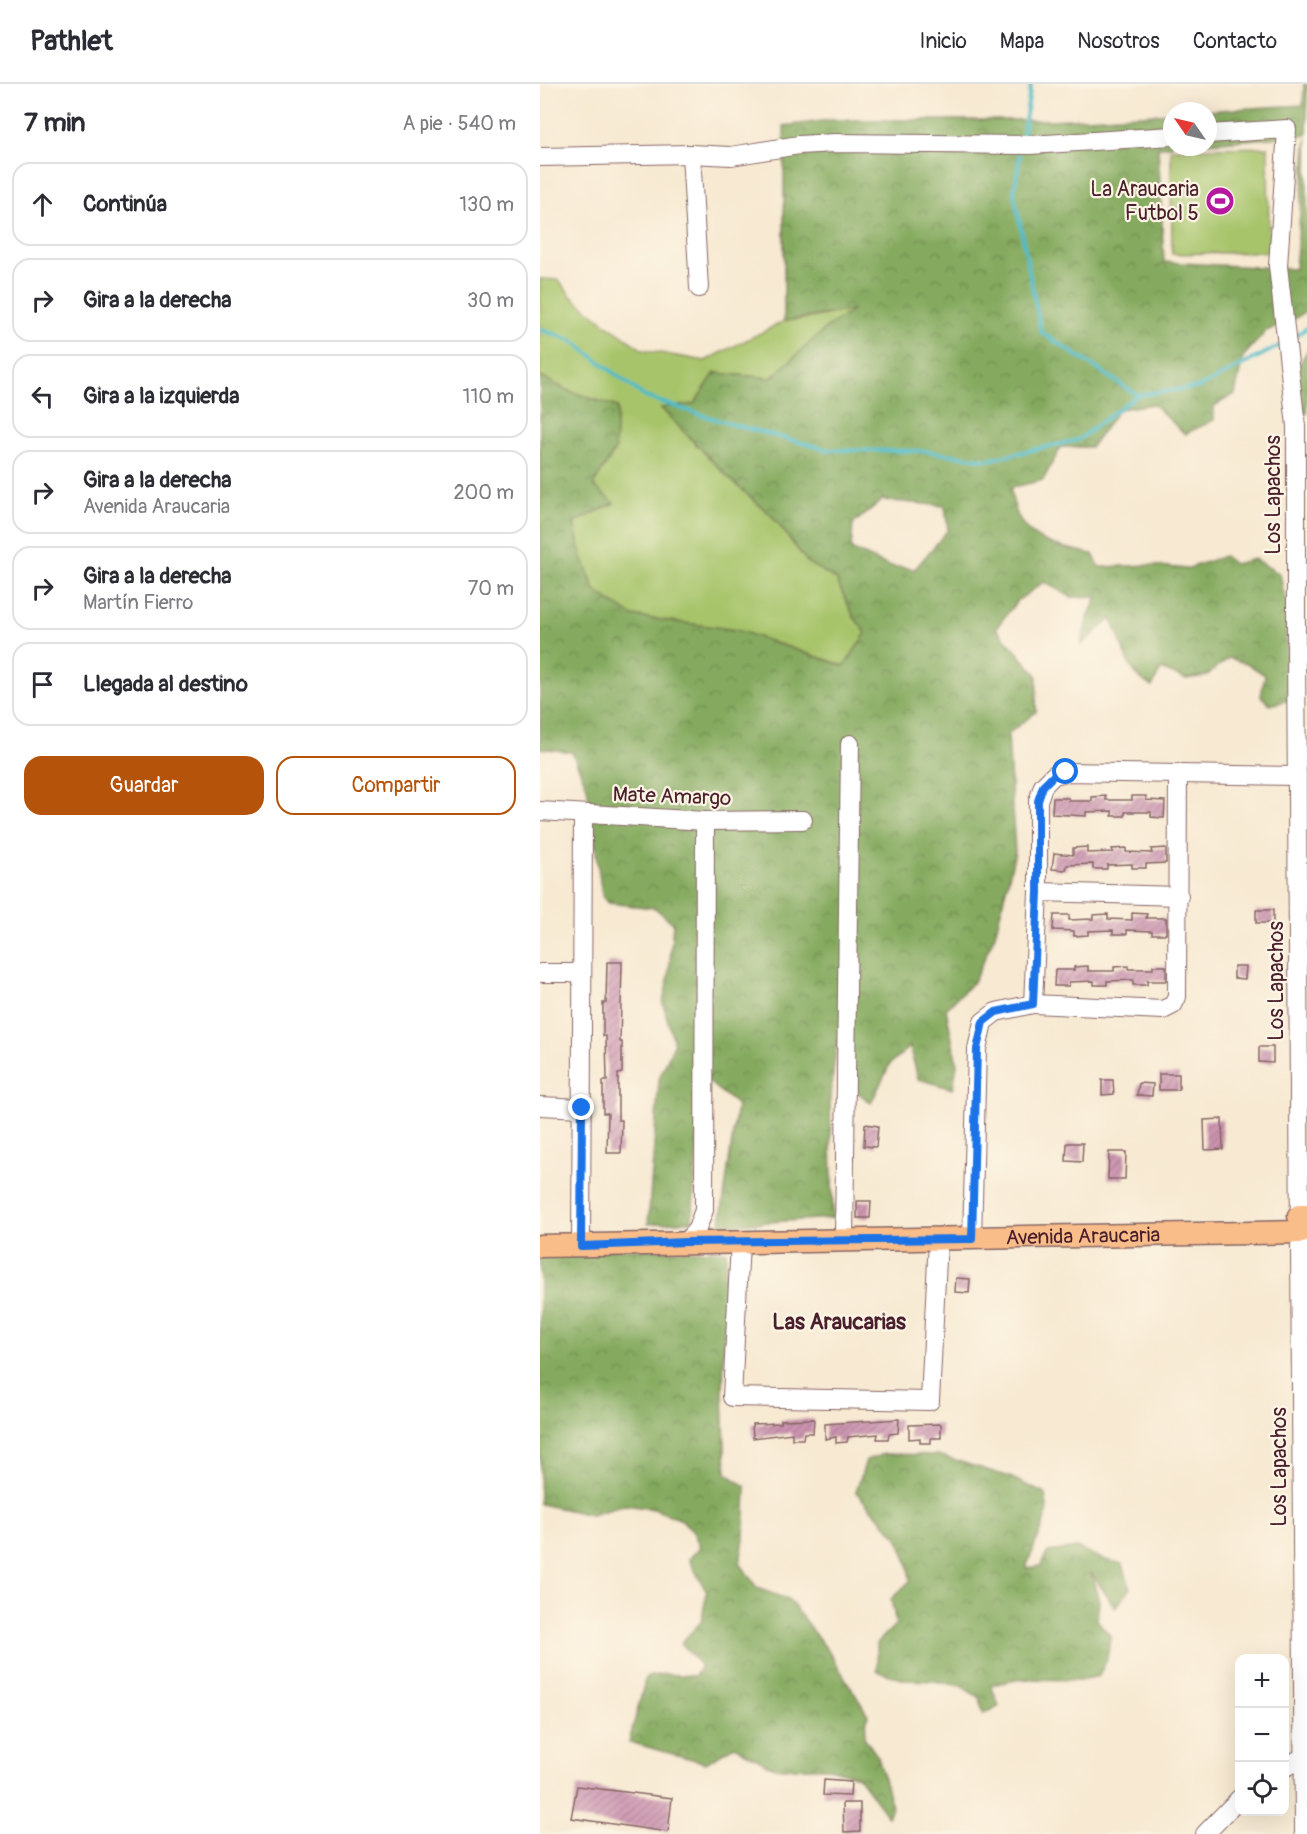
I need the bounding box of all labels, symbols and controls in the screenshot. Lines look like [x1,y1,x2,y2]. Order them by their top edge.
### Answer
text: Pathlet [30,24,113,59]
text: Inicio [920,28,967,55]
text: Mapa [1000,28,1044,55]
text: Nosotros [1077,28,1160,55]
text: Contacto [1193,28,1277,55]
north arrow [1163,102,1217,156]
text: 7 min [24,107,86,139]
text: A pie · 540 m [402,111,516,136]
place label: La Araucaria Futbol 5 [1090,176,1199,227]
sports icon: La Araucaria Futbol 5 [1204,185,1236,217]
icon: ahead [26,188,59,221]
text: Continúa [83,190,167,218]
text: 130 m [459,192,514,217]
icon: right [26,284,59,317]
text: Gira a la derecha [83,286,231,314]
text: 30 m [467,288,514,313]
icon: left [26,380,59,413]
text: Gira a la izquierda [83,382,240,410]
text: 110 m [463,384,514,409]
street label: Los Lapachos [1260,435,1287,555]
text: Gira a la derecha [83,466,231,494]
icon: right [26,476,59,509]
text: 200 m [453,480,514,505]
text: Avenida Araucaria [83,494,230,519]
text: Gira a la derecha [83,562,231,590]
icon: right [26,572,59,605]
text: 70 m [468,576,514,601]
text: Martín Fierro [83,590,193,615]
icon: arrive [26,668,59,701]
text: Llegada al destino [83,670,248,698]
button: Guardar [24,756,264,815]
button: Compartir [276,756,516,815]
route start [1052,758,1078,784]
street label: Mate Amargo [612,781,732,812]
street label: Los Lapachos [1263,921,1290,1041]
route end [568,1094,594,1120]
street label: Avenida Araucaria [1005,1222,1160,1251]
district label: Las Araucarias [772,1308,906,1336]
street label: Los Lapachos [1266,1407,1293,1527]
map controls [1235,1654,1289,1816]
button: + [1235,1654,1289,1708]
button: − [1235,1708,1289,1762]
button: locate [1235,1762,1289,1816]

